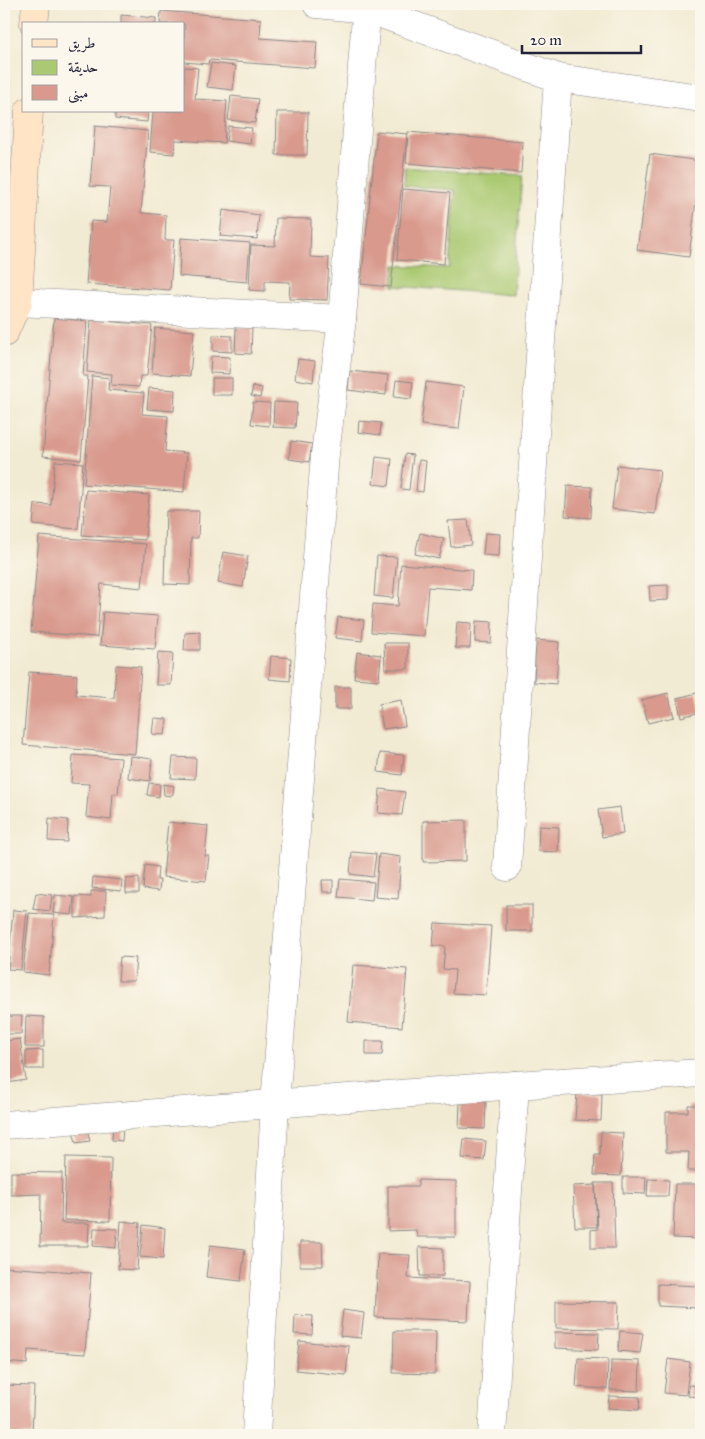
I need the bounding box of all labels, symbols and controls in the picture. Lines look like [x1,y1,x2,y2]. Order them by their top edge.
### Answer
legend [22,22,185,112]
scale bar [522,22,641,54]
text: 20 m [530,31,562,49]
text: طريق [68,34,95,53]
text: حديقة [68,58,98,76]
text: مبنى [68,84,88,104]

